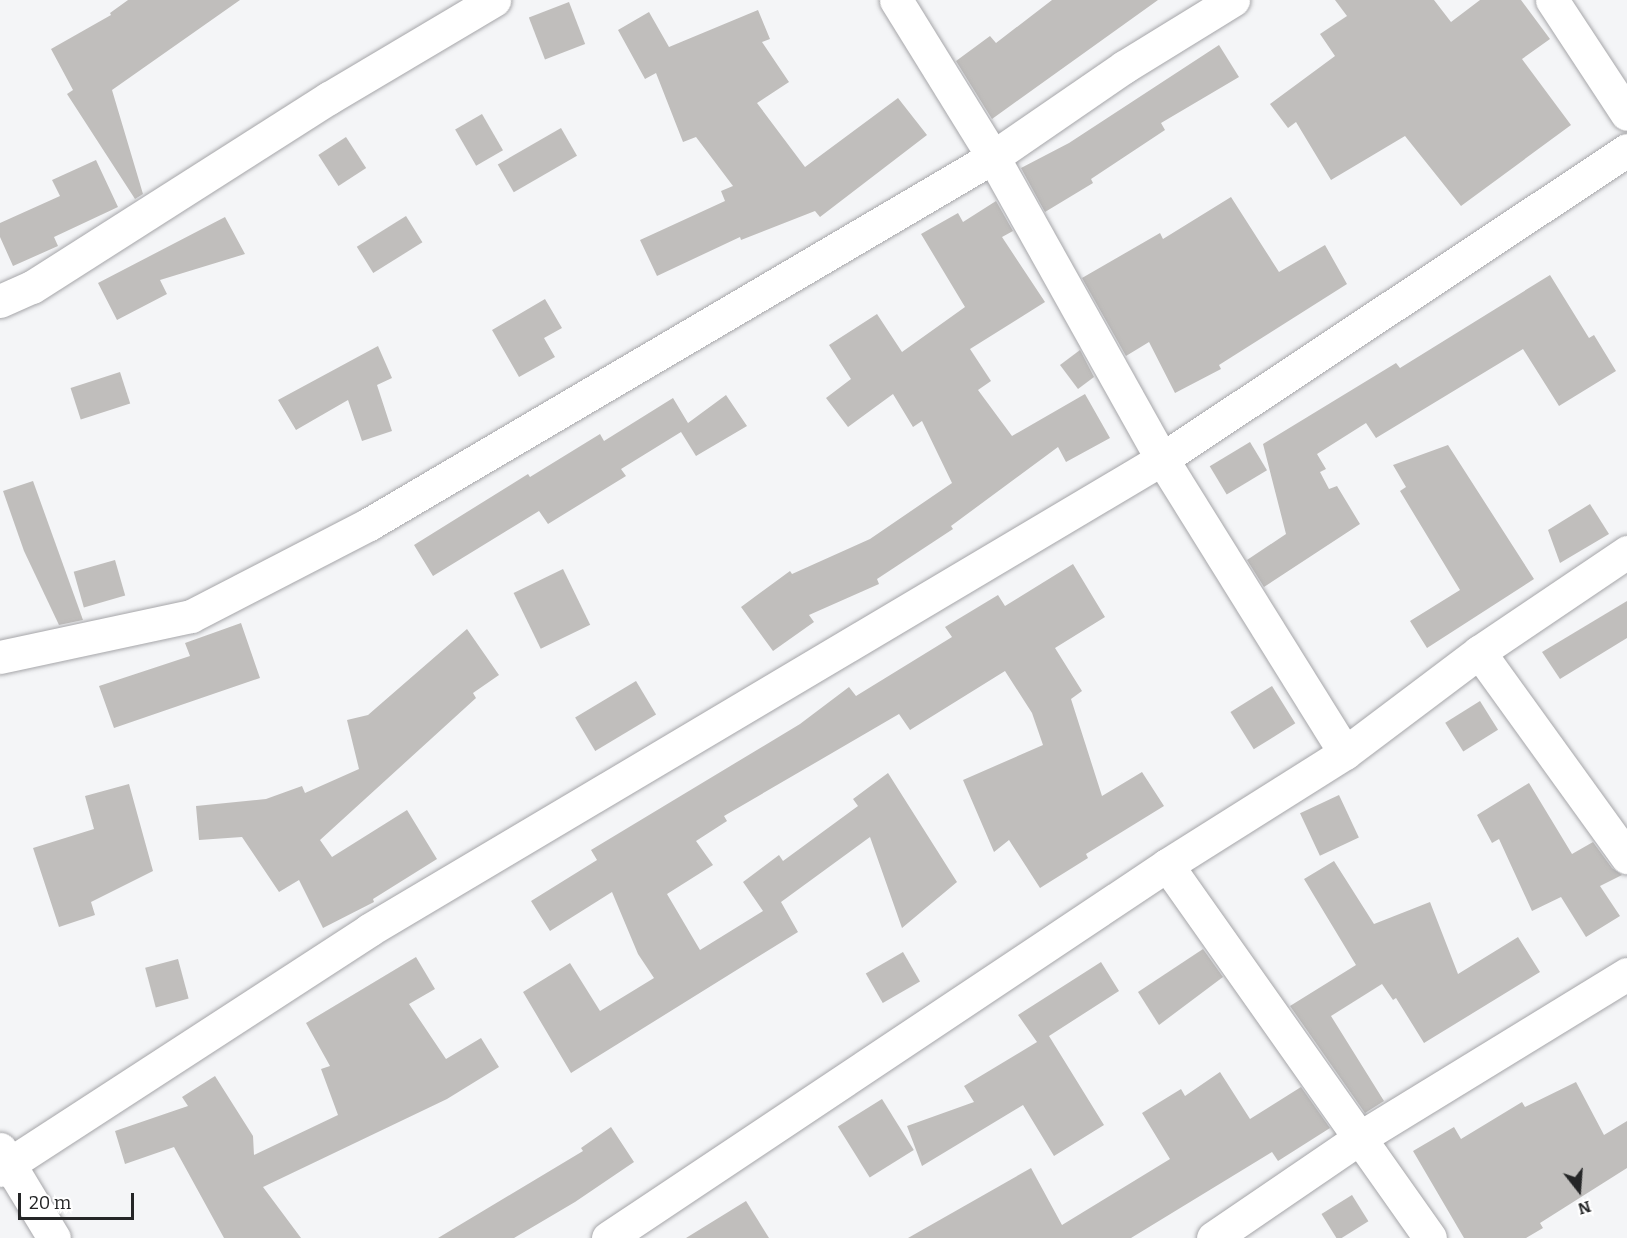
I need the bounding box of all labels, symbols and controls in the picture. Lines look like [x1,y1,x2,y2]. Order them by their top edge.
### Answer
north arrow [1549,1160,1609,1220]
scale bar [21,1181,136,1219]
text: 20 m [29,1192,71,1214]
text: N [1576,1197,1593,1219]

